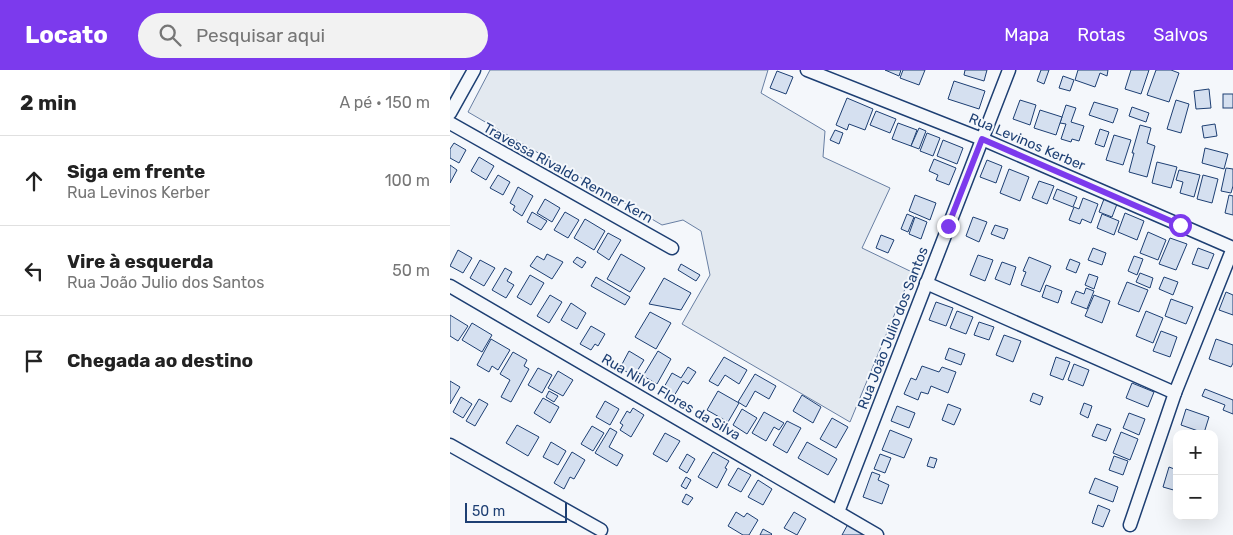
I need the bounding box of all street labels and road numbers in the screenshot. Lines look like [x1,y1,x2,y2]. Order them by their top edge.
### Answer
street label: Rua Levinos Kerber [966,110,1088,175]
street label: Travessa Rivaldo Renner Kern [480,119,656,227]
street label: Rua João Julio dos Santos [854,244,932,412]
street label: Rua Nilvo Flores da Silva [598,350,744,444]

